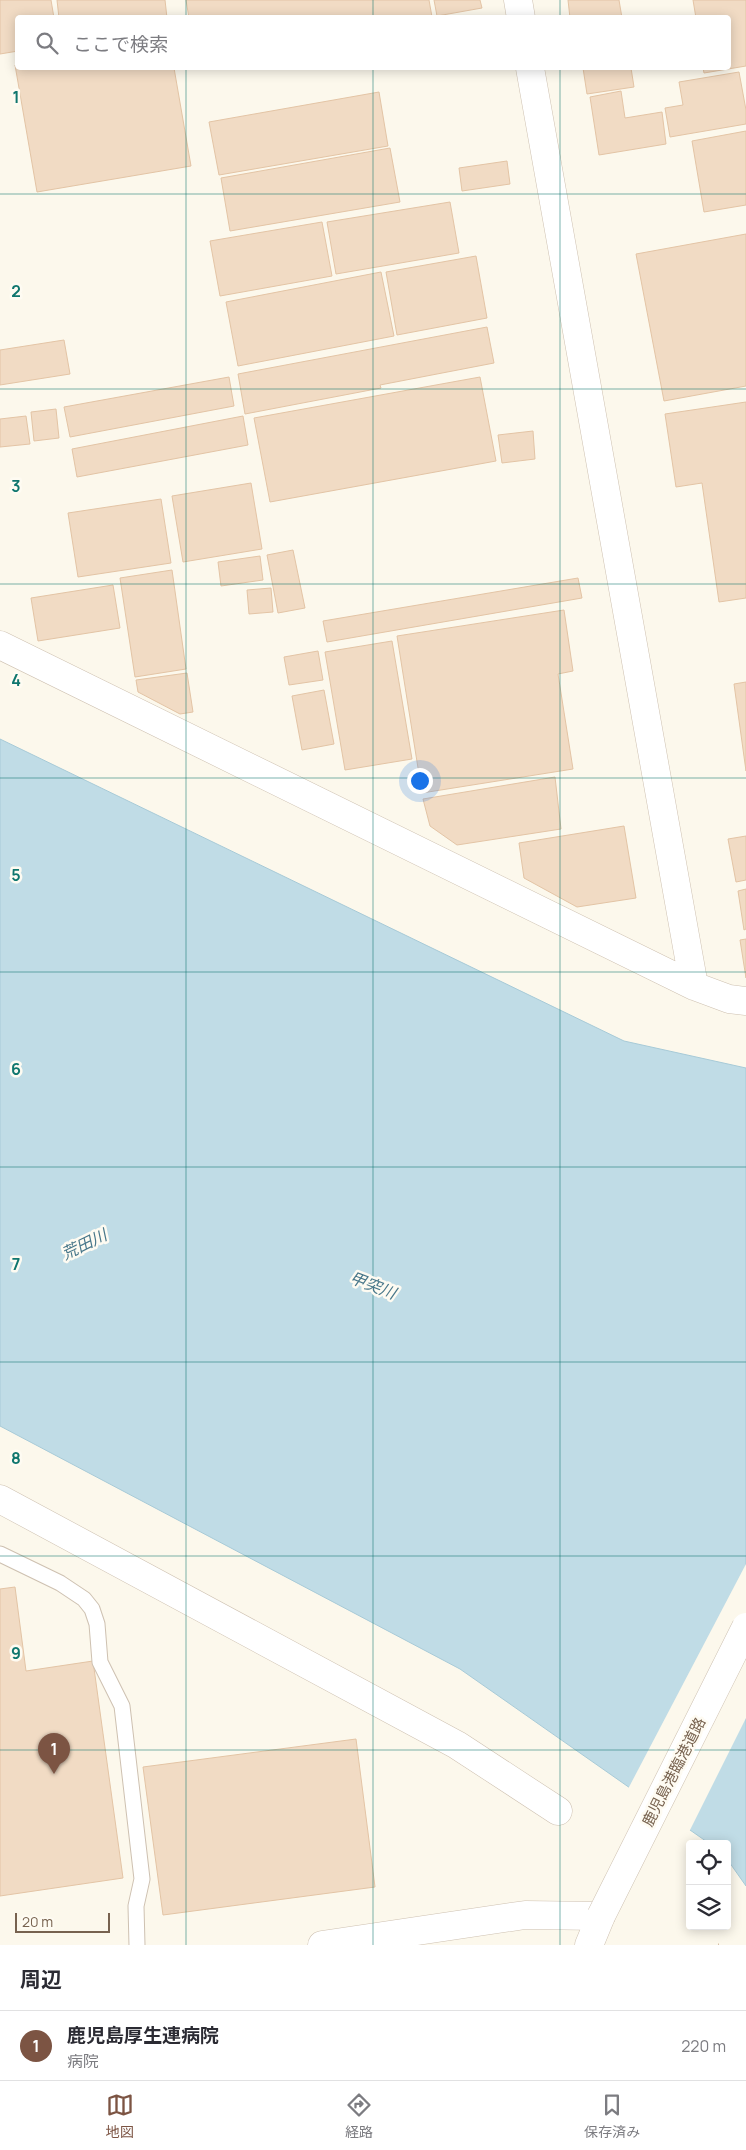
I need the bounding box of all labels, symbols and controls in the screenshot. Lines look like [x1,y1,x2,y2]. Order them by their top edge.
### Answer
search box [15,15,731,70]
icon: search [33,29,61,57]
text: ここで検索 [73,31,168,57]
text: 1 [12,86,20,108]
text: 2 [11,280,21,302]
text: 3 [11,475,21,497]
text: 4 [11,669,21,691]
your location [407,768,433,794]
text: 5 [11,864,21,886]
text: 6 [11,1058,21,1080]
water label: 荒田川 [58,1223,112,1264]
text: 7 [12,1253,20,1275]
water label: 甲突川 [347,1266,401,1305]
text: 8 [11,1447,21,1469]
text: 9 [11,1642,21,1664]
street label: 鹿児島港臨港道路 [637,1714,710,1830]
pin: 1 [38,1733,70,1774]
map controls [686,1840,731,1930]
button: locate [686,1840,731,1885]
button: layers [686,1885,731,1930]
scale bar [15,1910,110,1933]
text: 20 m [22,1912,53,1931]
text: 周辺 [20,1965,62,1993]
text: 鹿児島厚生連病院 [67,2022,219,2048]
text: 1 [32,2035,40,2057]
text: 220 m [681,2035,726,2057]
text: 病院 [67,2050,99,2072]
tab: 地図 [106,2091,134,2141]
tab: 経路 [345,2091,373,2141]
tab: 保存済み [584,2091,640,2141]

